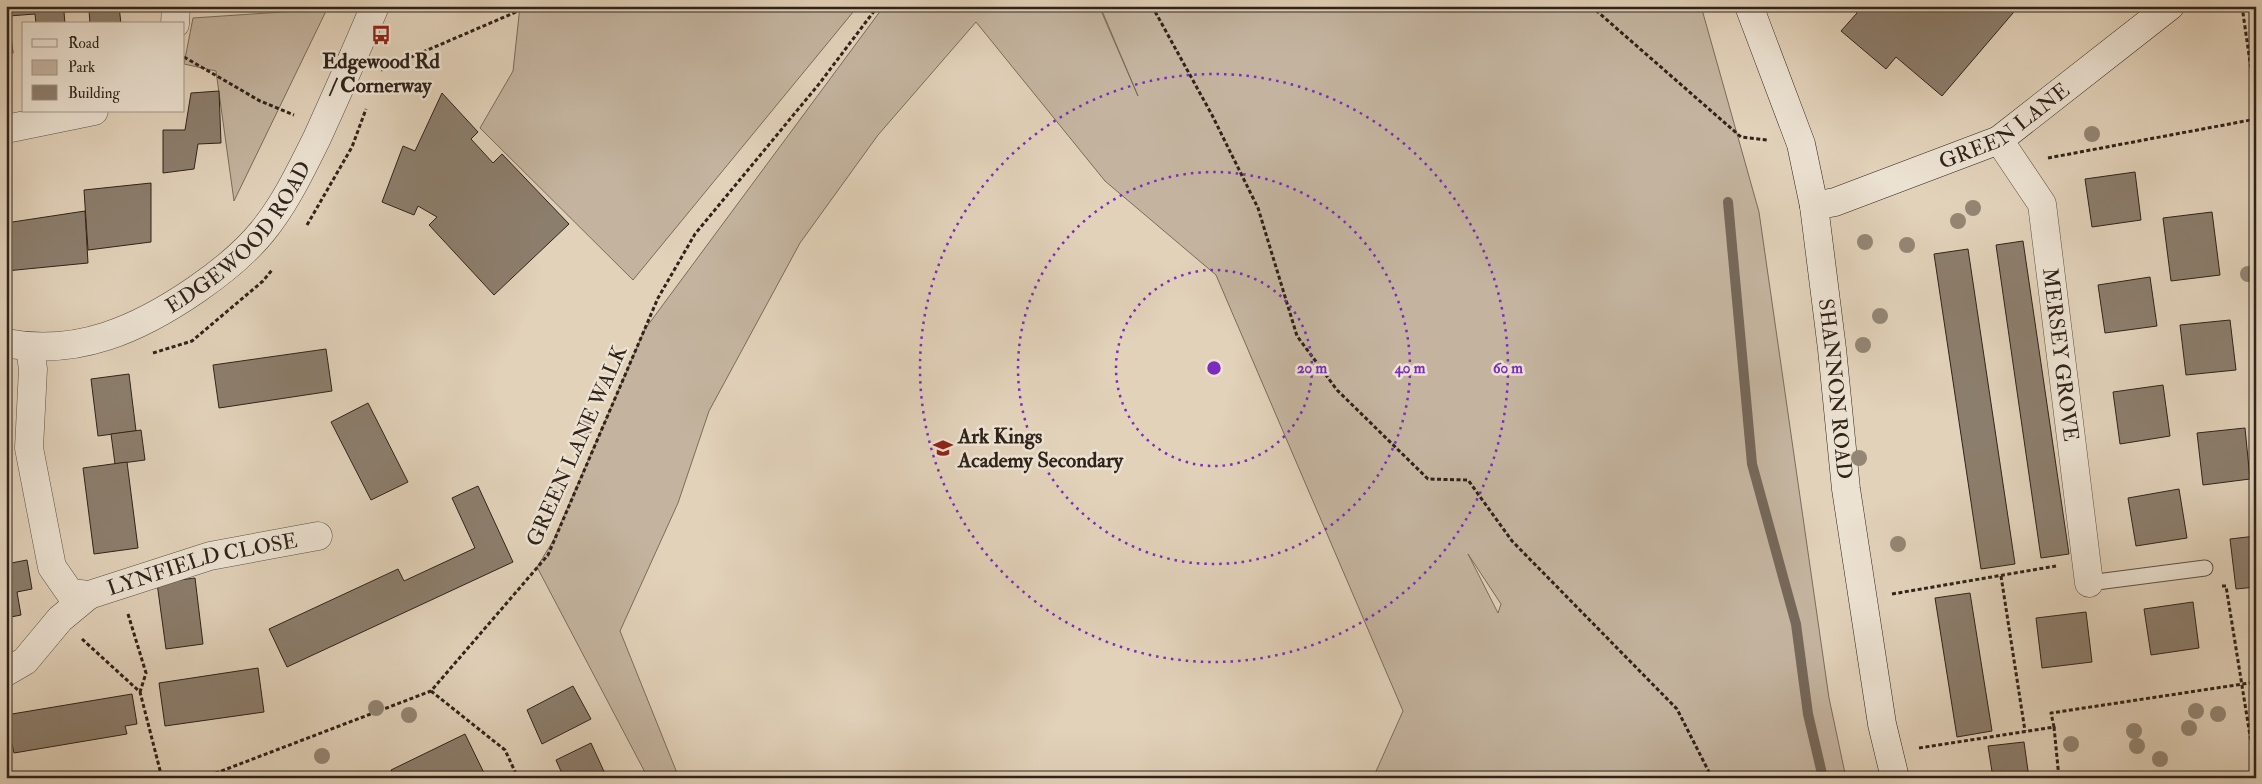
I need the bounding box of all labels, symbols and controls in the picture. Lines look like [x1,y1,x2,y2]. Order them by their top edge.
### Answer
legend [22,22,185,112]
bus stop icon: Edgewood Rd / Cornerway [370,24,392,46]
text: Road [68,34,100,53]
place label: Edgewood Rd / Cornerway [322,48,440,99]
text: Park [68,58,95,77]
street label: GREEN LANE [1935,76,2075,175]
text: Building [68,84,120,103]
street label: EDGEWOOD ROAD [161,156,317,319]
street label: MERSEY GROVE [2037,266,2085,443]
street label: SHANNON ROAD [1812,297,1858,481]
street label: GREEN LANE WALK [521,341,634,551]
centre of rings [1205,359,1223,377]
text: 20 m [1297,359,1327,378]
text: 40 m [1394,359,1426,378]
text: 60 m [1493,359,1523,378]
place label: Ark Kings Academy Secondary [957,423,1124,474]
school or university icon: Ark Kings Academy Secondary [932,437,954,459]
street label: LYNFIELD CLOSE [104,527,300,602]

